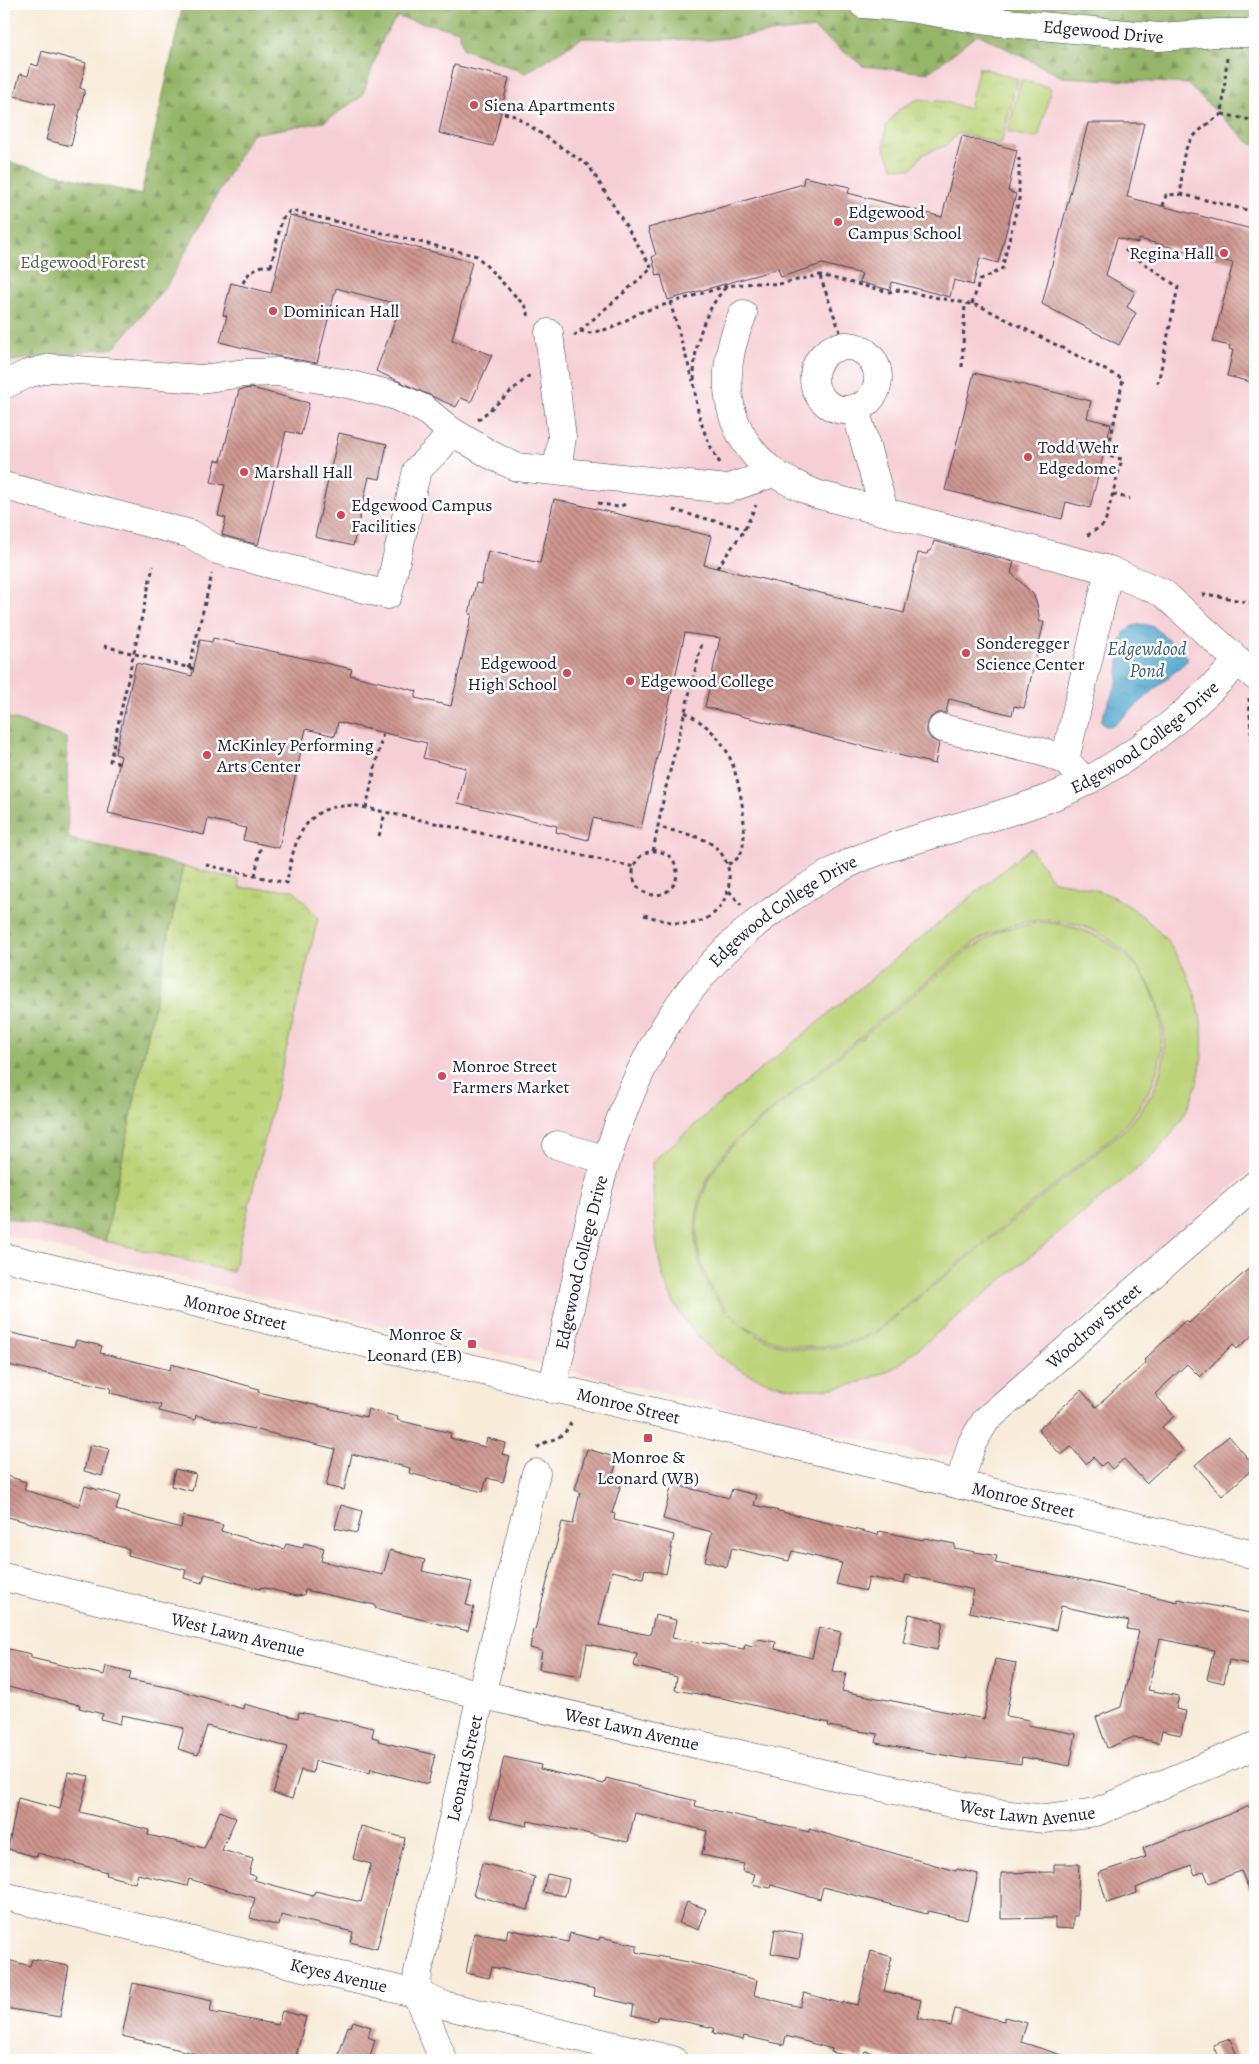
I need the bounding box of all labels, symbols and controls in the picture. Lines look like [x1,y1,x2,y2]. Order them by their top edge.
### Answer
street label: Edgewood Drive [1042,14,1164,49]
place label: Siena Apartments [484,93,615,117]
marker: Siena Apartments [468,99,480,111]
place label: Edgewood Campus School [848,200,962,245]
marker: Edgewood Campus School [832,216,844,228]
place label: Regina Hall [1129,241,1215,265]
marker: Regina Hall [1218,247,1230,259]
park label: Edgewood Forest [20,250,146,274]
place label: Dominican Hall [283,299,400,323]
marker: Dominican Hall [267,305,279,317]
place label: Todd Wehr Edgedome [1038,435,1119,480]
marker: Todd Wehr Edgedome [1022,451,1034,463]
place label: Marshall Hall [254,460,353,484]
marker: Marshall Hall [238,466,250,478]
place label: Edgewood Campus Facilities [351,493,493,538]
marker: Edgewood Campus Facilities [335,509,347,521]
place label: Sonderegger Science Center [976,631,1085,676]
water label: Edgewdood Pond [1107,636,1187,684]
marker: Sonderegger Science Center [960,647,972,659]
place label: Edgewood High School [468,651,558,696]
marker: Edgewood High School [561,667,573,679]
place label: Edgewood College [640,669,774,693]
marker: Edgewood College [624,675,636,687]
street label: Edgewood College Drive [1066,676,1224,799]
place label: McKinley Performing Arts Center [216,733,374,778]
marker: McKinley Performing Arts Center [201,749,213,761]
street label: Edgewood College Drive [703,849,861,972]
place label: Monroe Street Farmers Market [452,1054,569,1099]
marker: Monroe Street Farmers Market [436,1070,448,1082]
street label: Edgewood College Drive [549,1172,613,1352]
street label: Woodrow Street [1040,1278,1147,1375]
street label: Monroe Street [181,1288,290,1336]
place label: Monroe & Leonard (EB) [366,1322,462,1367]
marker: Monroe & Leonard (EB) [466,1338,478,1350]
street label: Monroe Street [574,1382,683,1430]
marker: Monroe & Leonard (WB) [642,1432,654,1444]
place label: Monroe & Leonard (WB) [597,1445,699,1490]
street label: Monroe Street [969,1476,1078,1524]
street label: West Lawn Avenue [167,1606,308,1663]
street label: West Lawn Avenue [561,1702,701,1756]
street label: Leonard Street [441,1712,488,1824]
street label: West Lawn Avenue [956,1793,1097,1831]
street label: Keyes Avenue [288,1952,390,1999]

